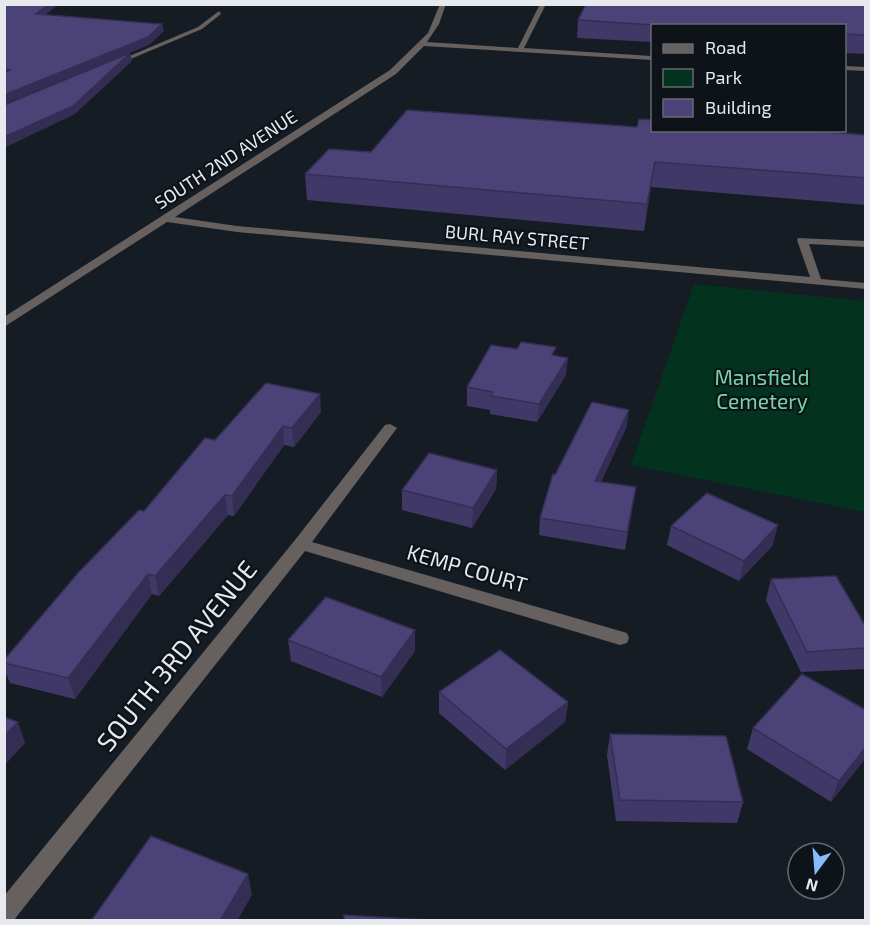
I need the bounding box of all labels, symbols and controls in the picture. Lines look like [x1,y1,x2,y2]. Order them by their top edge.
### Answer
legend [651,24,846,132]
text: Road [705,36,746,58]
text: Park [705,66,742,88]
text: Building [705,96,772,118]
street label: SOUTH 2ND AVENUE [150,105,301,213]
street label: BURL RAY STREET [444,220,591,254]
park label: Mansfield Cemetery [714,364,810,413]
street label: KEMP COURT [404,538,530,597]
street label: SOUTH 3RD AVENUE [89,553,262,757]
north arrow [786,841,846,901]
text: N [804,875,820,897]

